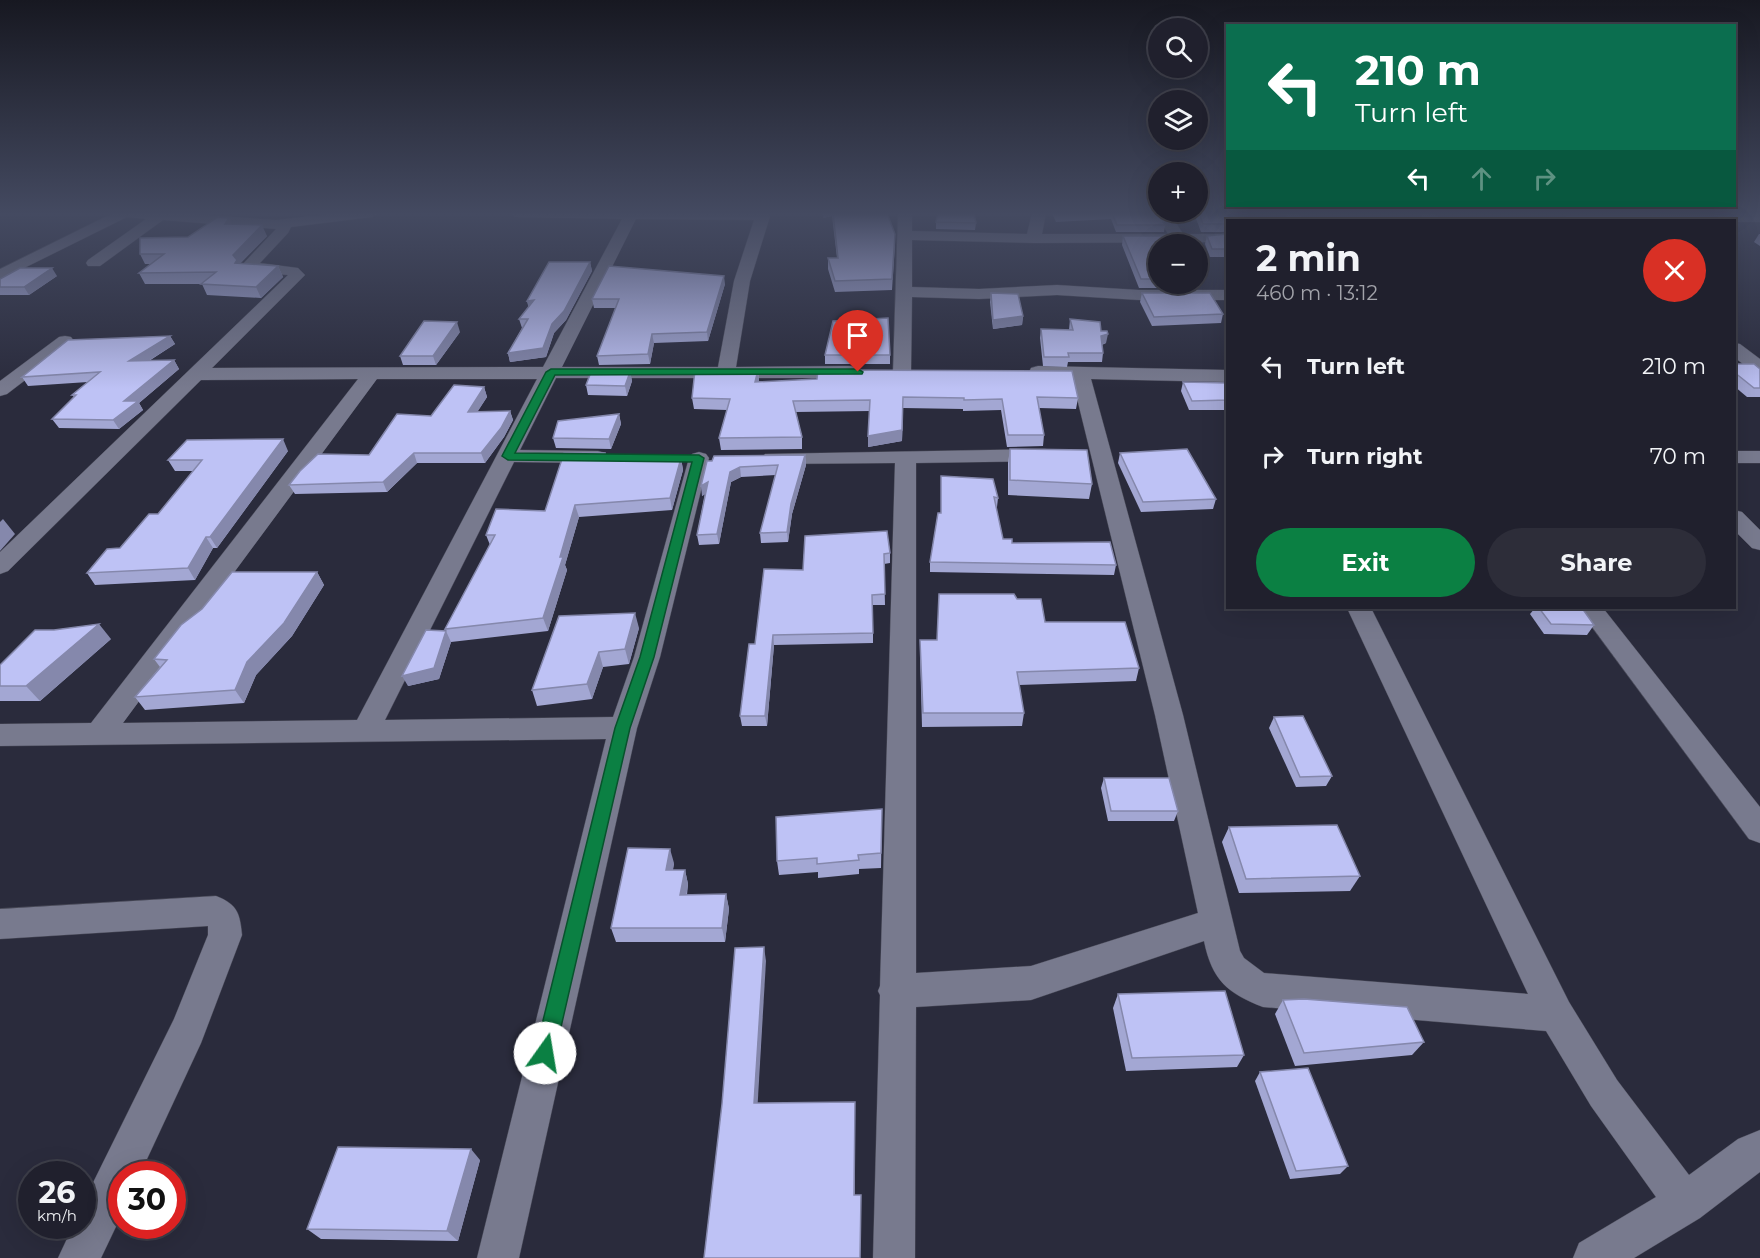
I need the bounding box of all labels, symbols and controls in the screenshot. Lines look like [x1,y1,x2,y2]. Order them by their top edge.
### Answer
map controls [1148,18,1208,294]
button: search [1148,18,1208,78]
text: 210 m [1355,44,1481,96]
icon: left [1256,48,1334,126]
button: layers [1148,90,1208,150]
text: Turn left [1355,96,1468,129]
button: + [1148,162,1208,222]
icon: left [1402,162,1435,195]
icon: ahead [1465,162,1498,195]
icon: right [1528,162,1561,195]
button: − [1148,234,1208,294]
text: 2 min [1256,236,1361,280]
button: close [1643,239,1706,302]
text: 460 m · 13:12 [1256,281,1378,305]
pin [832,310,883,372]
icon: arrive [841,319,874,352]
icon: left [1256,350,1289,383]
text: Turn left [1307,353,1405,380]
text: 210 m [1642,353,1706,380]
icon: right [1256,440,1289,473]
text: Turn right [1307,443,1422,470]
text: 70 m [1650,443,1706,470]
button: Exit [1256,528,1475,597]
button: Share [1487,528,1706,597]
position arrow [513,1021,577,1085]
speed limit sign: 30 [108,1161,186,1239]
text: 26 [39,1174,75,1211]
text: km/h [37,1206,77,1225]

